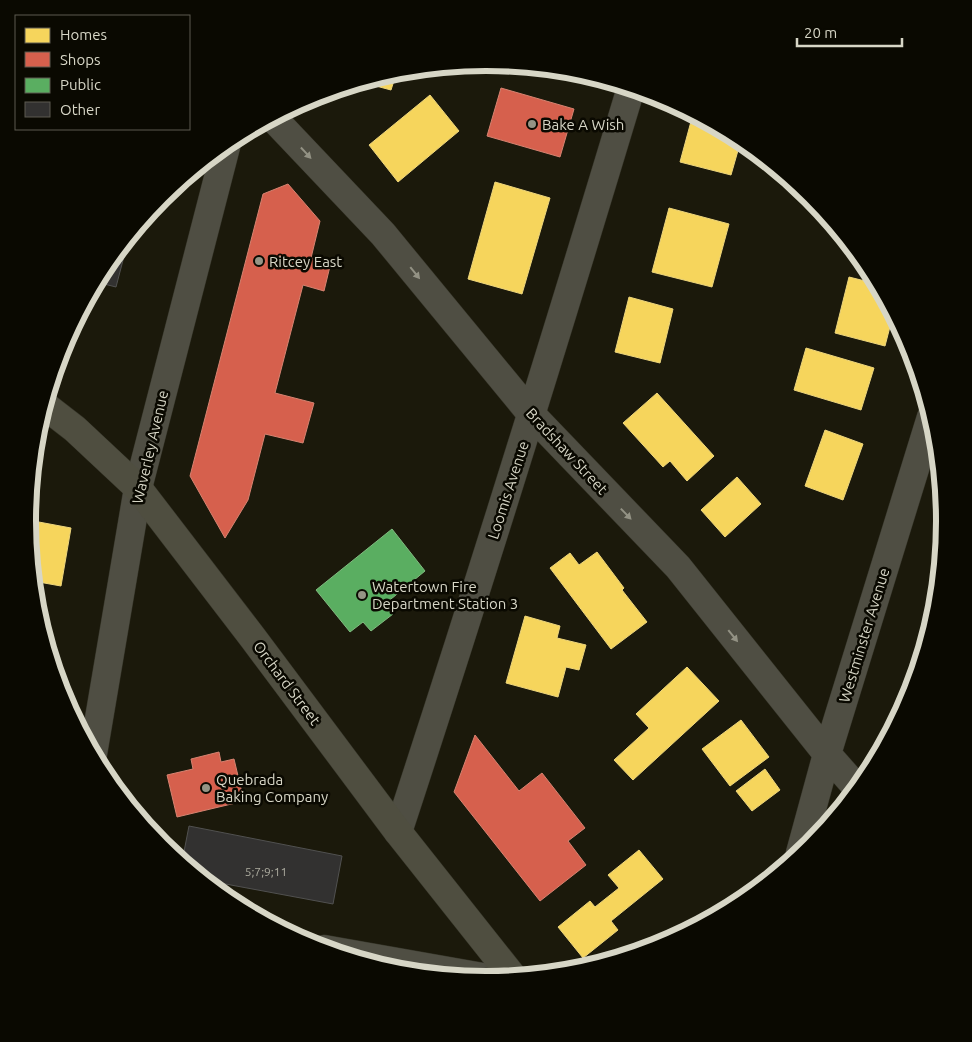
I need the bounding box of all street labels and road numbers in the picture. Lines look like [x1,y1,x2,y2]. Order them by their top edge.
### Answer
street label: Waverley Avenue [129,389,171,505]
street label: Bradshaw Street [523,404,611,498]
street label: Loomis Avenue [484,439,532,541]
street label: Westminster Avenue [835,566,893,704]
street label: Orchard Street [250,638,324,728]

